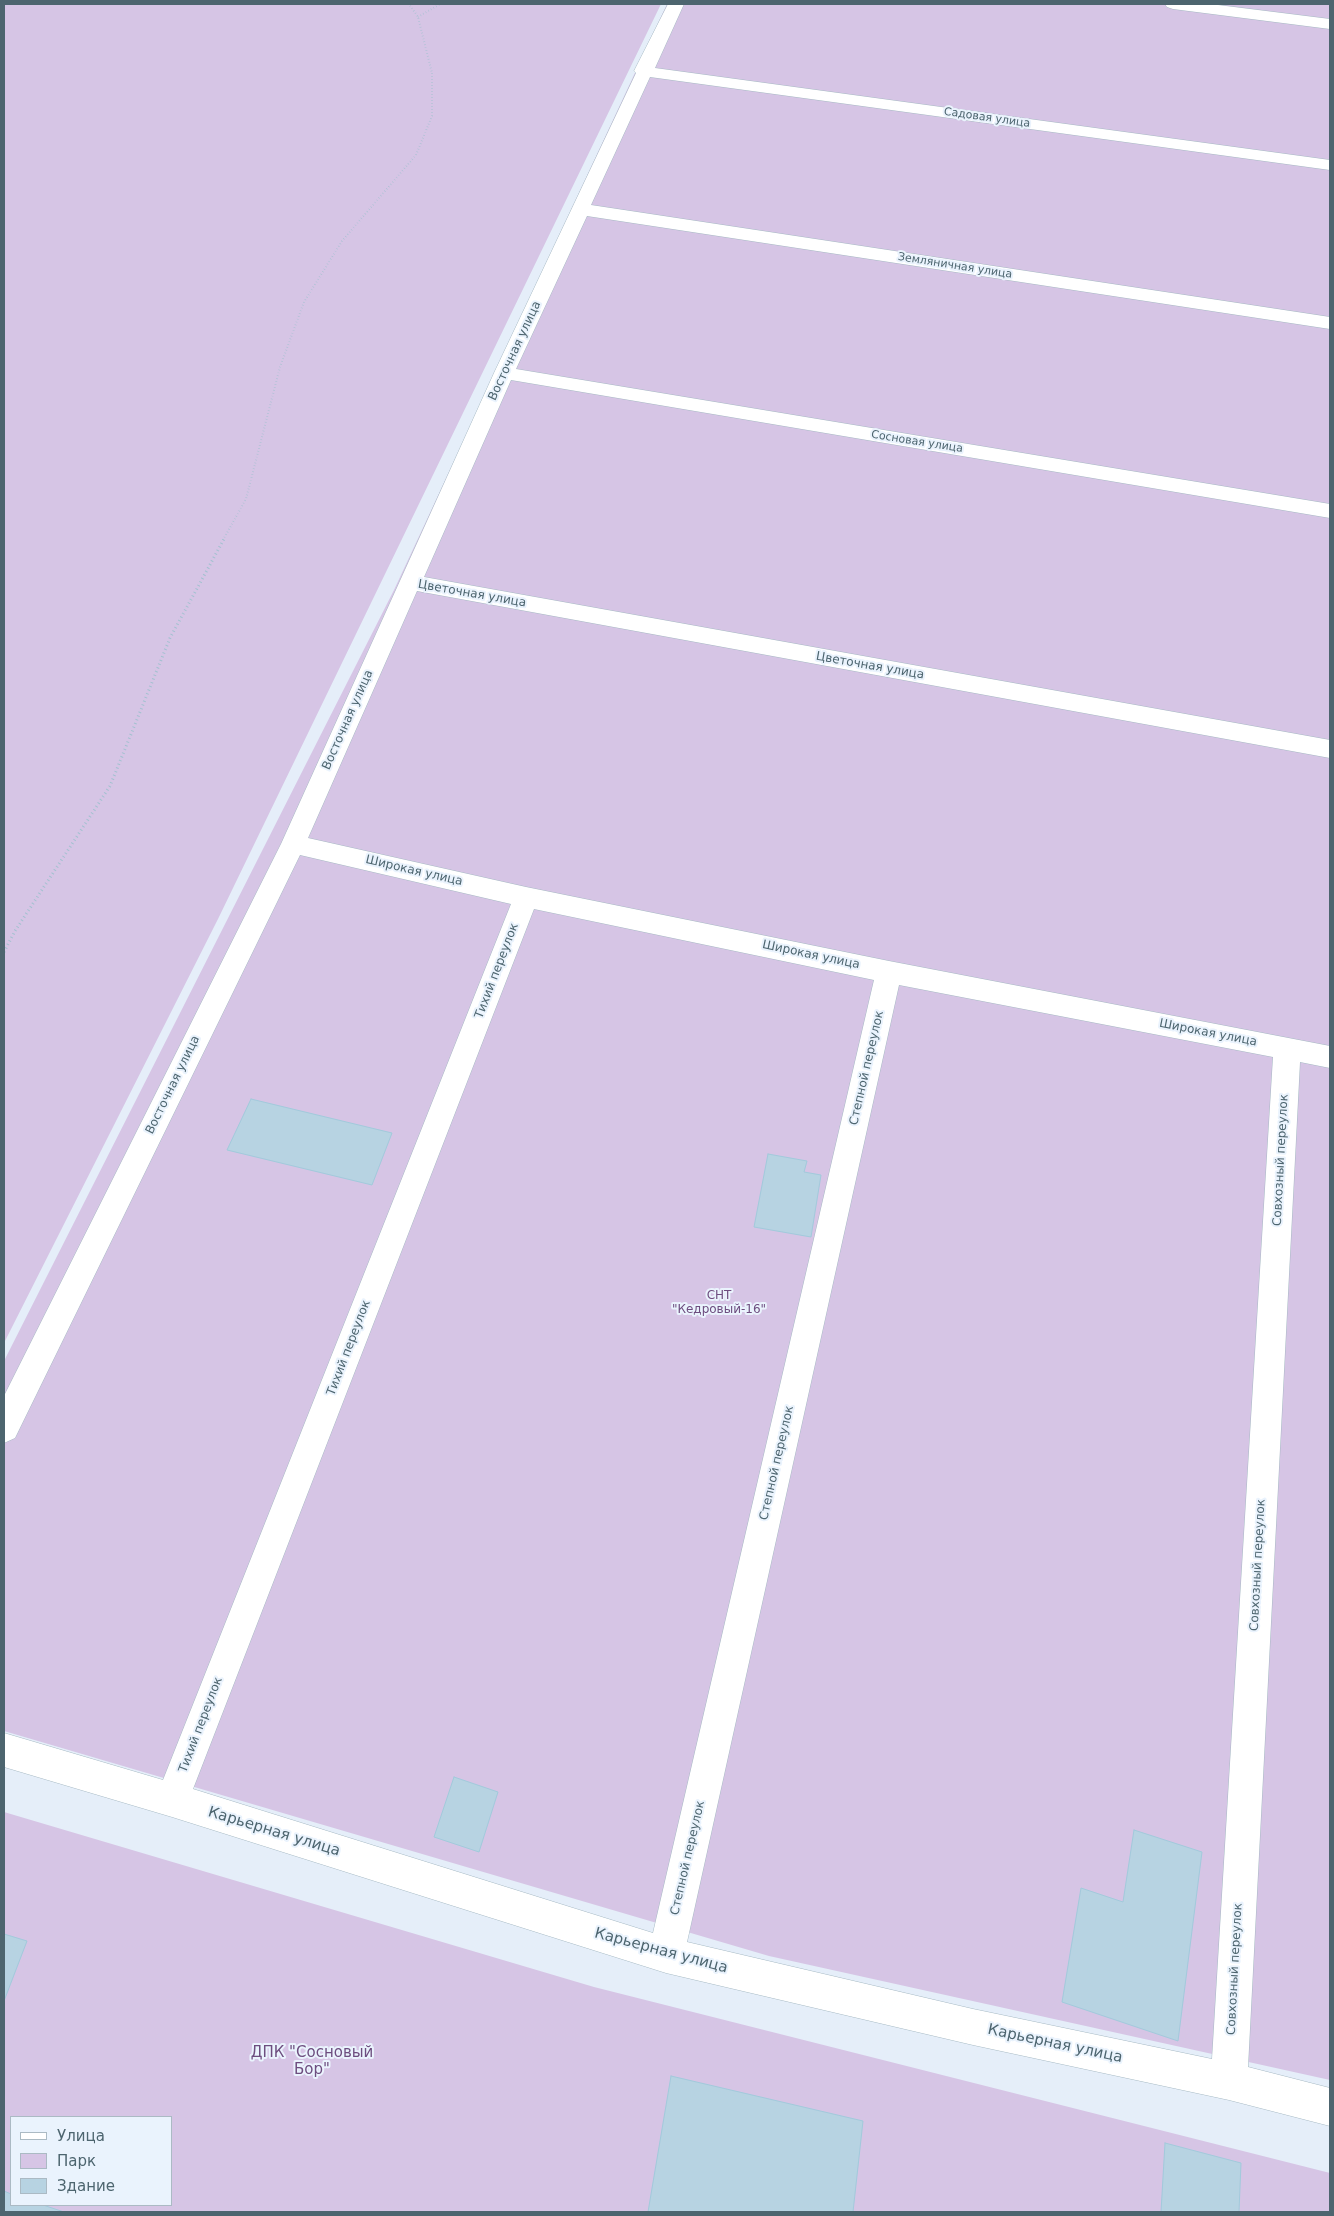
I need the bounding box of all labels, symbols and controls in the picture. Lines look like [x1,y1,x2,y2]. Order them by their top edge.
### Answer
street label: Садовая улица [943,105,1031,131]
street label: Земляничная улица [897,250,1013,282]
street label: Восточная улица [486,299,544,403]
street label: Сосновая улица [870,428,964,456]
street label: Цветочная улица [417,577,527,611]
street label: Цветочная улица [815,649,925,683]
street label: Восточная улица [319,668,377,772]
street label: Широкая улица [364,853,464,889]
street label: Тихий переулок [472,921,522,1021]
street label: Широкая улица [761,938,861,972]
street label: Степной переулок [847,1009,887,1127]
street label: Широкая улица [1158,1016,1258,1050]
street label: Восточная улица [143,1033,203,1137]
street label: Совхозный переулок [1270,1094,1292,1226]
park label: СНТ "Кедровый-16" [672,1289,766,1317]
street label: Тихий переулок [324,1298,374,1398]
street label: Степной переулок [757,1404,797,1522]
street label: Совхозный переулок [1247,1499,1269,1631]
street label: Тихий переулок [176,1675,226,1775]
street label: Степной переулок [668,1799,708,1917]
street label: Карьерная улица [206,1803,342,1861]
street label: Совхозный переулок [1224,1903,1246,2035]
street label: Карьерная улица [592,1925,730,1977]
street label: Карьерная улица [986,2021,1124,2067]
park label: ДПК "Сосновый Бор" [251,2044,373,2079]
legend [10,2116,172,2206]
text: Улица [57,2127,105,2145]
text: Парк [57,2152,96,2170]
text: Здание [57,2177,115,2195]

